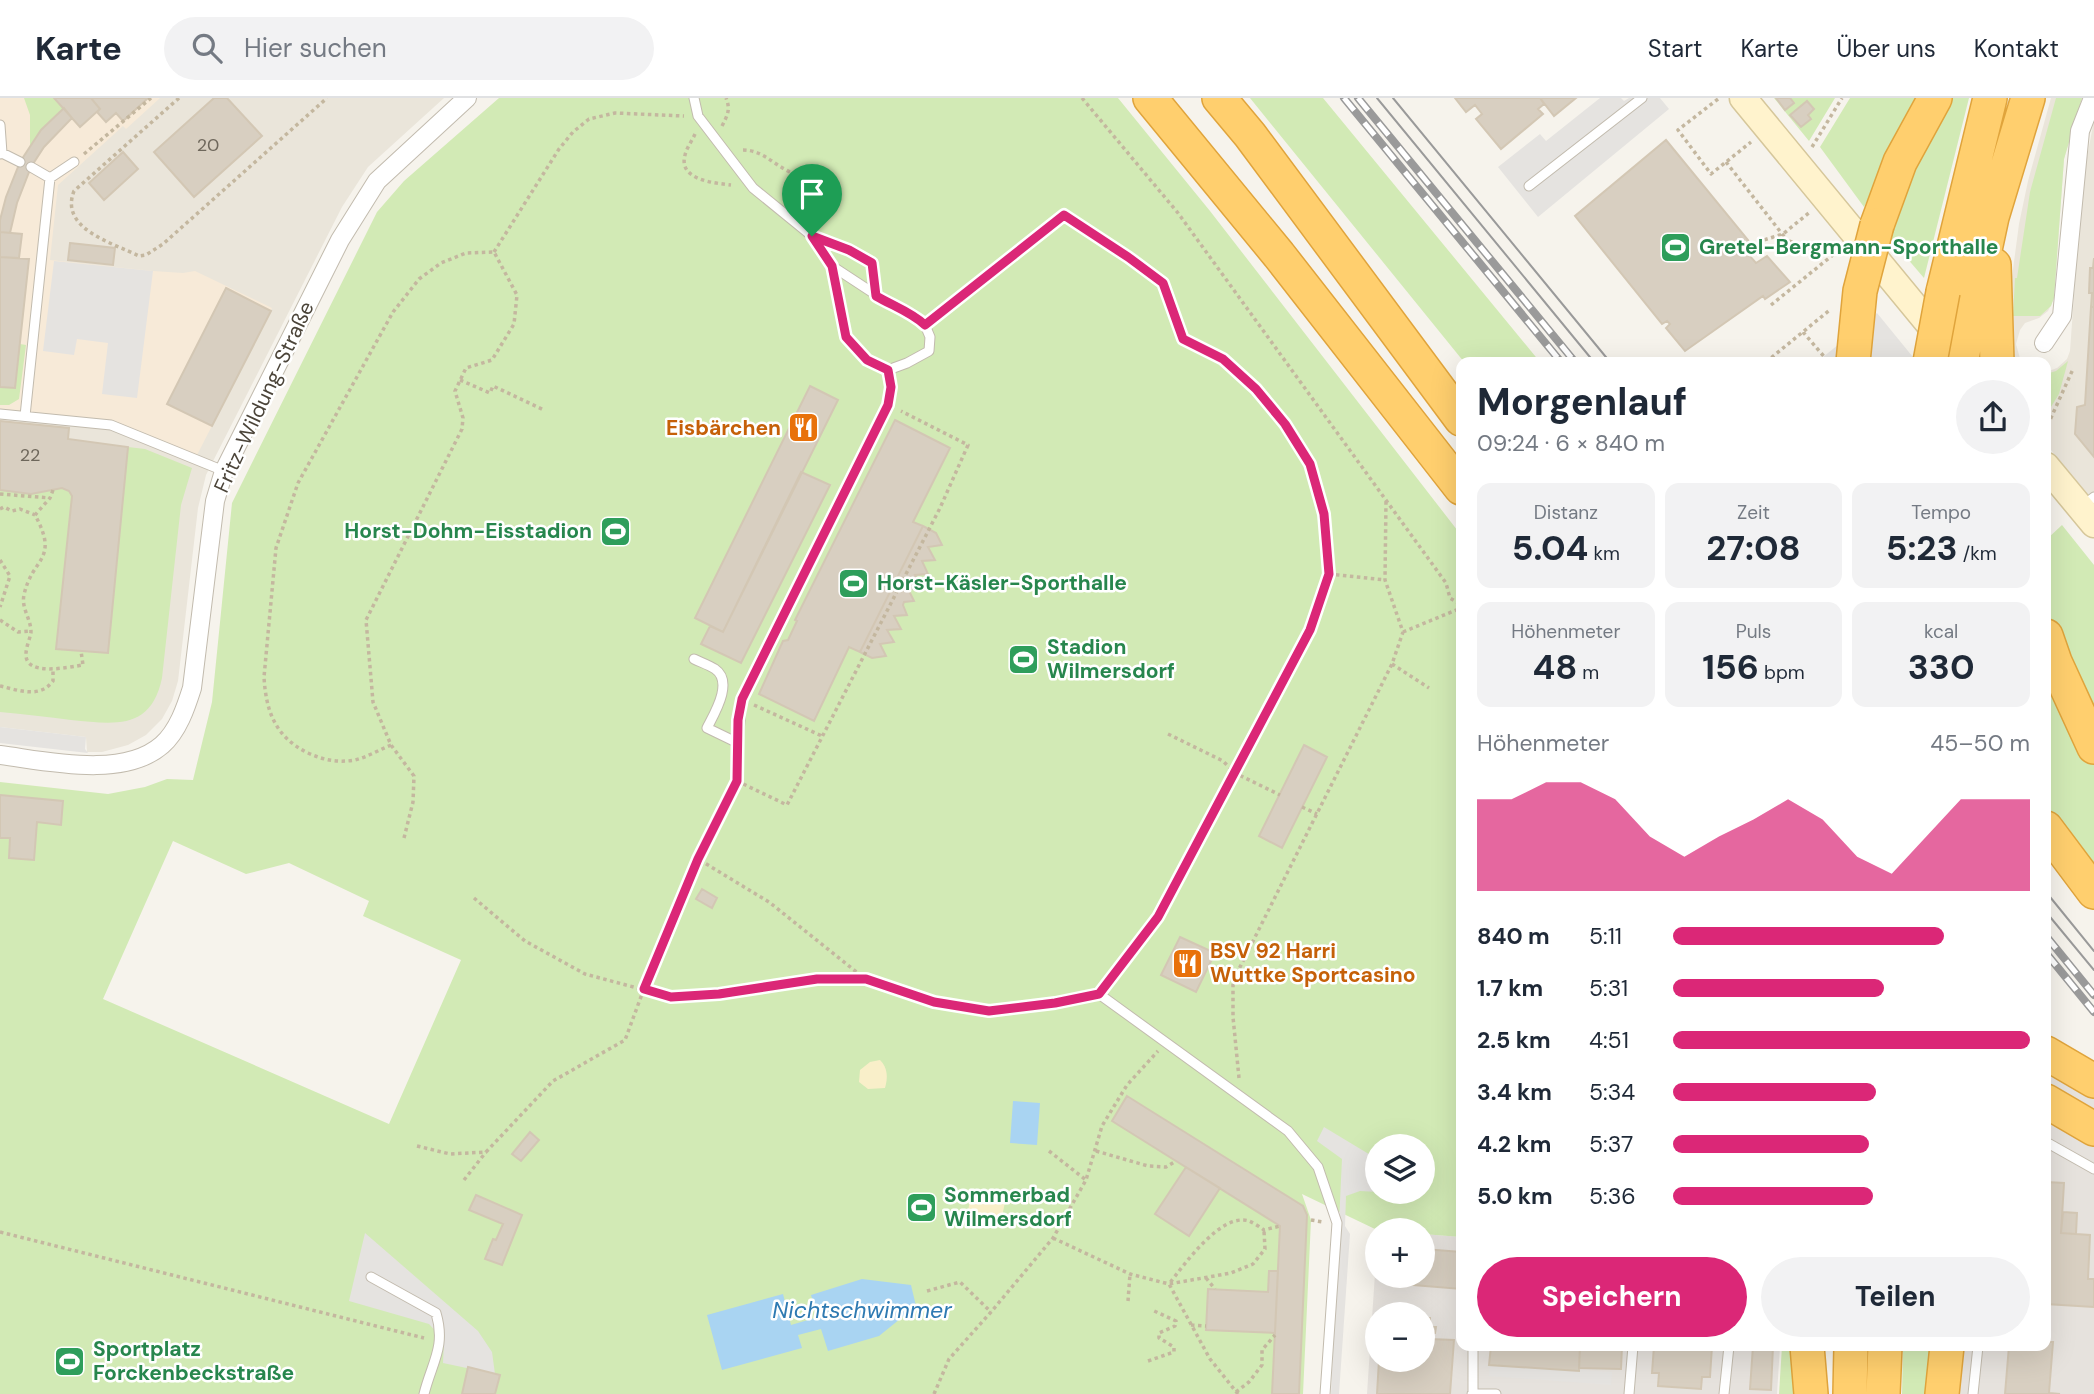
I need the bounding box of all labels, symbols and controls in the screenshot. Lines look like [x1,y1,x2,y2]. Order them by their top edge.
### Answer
search box [164,17,654,80]
text: Karte [35,27,122,70]
icon: search [188,29,226,67]
text: Hier suchen [244,31,387,65]
text: Start [1648,33,1702,64]
text: Karte [1740,33,1799,64]
text: Über uns [1837,33,1936,64]
text: Kontakt [1974,33,2059,64]
house number: 20 [197,133,219,157]
pin [782,164,842,236]
icon: arrive [793,175,831,213]
sports icon: Gretel-Bergmann-Sporthalle [1659,230,1693,264]
place label: Gretel-Bergmann-Sporthalle [1699,233,1998,261]
street label: Fritz-Wildung-Straße [207,297,321,497]
text: Morgenlauf [1477,377,1687,427]
button: share [1956,380,2030,454]
restaurant icon: Eisbärchen [787,411,821,445]
place label: Eisbärchen [666,414,781,442]
text: 09:24 · 6 × 840 m [1477,428,1665,458]
house number: 22 [20,443,40,467]
text: Distanz [1534,500,1598,525]
text: Zeit [1737,500,1770,525]
text: Tempo [1911,500,1971,525]
sports icon: Horst-Dohm-Eisstadion [598,514,632,548]
place label: Horst-Dohm-Eisstadion [344,517,592,545]
text: 5.04 [1512,525,1588,571]
text: 27:08 [1706,525,1801,571]
text: 5:23 [1886,525,1958,571]
text: km [1588,541,1620,566]
text: /km [1958,541,1997,566]
sports icon: Horst-Käsler-Sporthalle [837,566,871,600]
place label: Horst-Käsler-Sporthalle [877,569,1127,597]
text: Höhenmeter [1511,619,1620,644]
text: Puls [1736,619,1771,644]
text: kcal [1924,619,1958,644]
place label: Stadion Wilmersdorf [1047,633,1175,685]
sports icon: Stadion Wilmersdorf [1007,642,1041,676]
text: 48 [1532,644,1577,690]
text: 156 [1702,644,1759,690]
text: 330 [1908,644,1975,690]
text: m [1577,660,1599,685]
text: bpm [1759,660,1805,685]
text: Höhenmeter [1477,728,1609,758]
text: 45–50 m [1930,728,2030,758]
text: 840 m [1477,921,1550,951]
text: 5:11 [1589,921,1622,951]
place label: BSV 92 Harri Wuttke Sportcasino [1210,937,1416,989]
restaurant icon: BSV 92 Harri Wuttke Sportcasino [1170,946,1204,980]
text: 1.7 km [1477,973,1543,1003]
text: 5:31 [1589,973,1628,1003]
text: 2.5 km [1477,1025,1551,1055]
text: 4:51 [1589,1025,1629,1055]
text: 3.4 km [1477,1077,1552,1107]
text: 5:34 [1589,1077,1635,1107]
text: 4.2 km [1477,1129,1551,1159]
text: 5:37 [1589,1129,1633,1159]
map controls [1365,1134,1435,1372]
button: layers [1365,1134,1435,1204]
place label: Sommerbad Wilmersdorf [944,1181,1072,1233]
text: 5.0 km [1477,1181,1553,1211]
text: 5:36 [1589,1181,1636,1211]
sports icon: Sommerbad Wilmersdorf [904,1190,938,1224]
button: + [1365,1218,1435,1288]
button: Speichern [1477,1257,1747,1337]
button: Teilen [1761,1257,2030,1337]
water label: Nichtschwimmer [772,1295,953,1325]
button: − [1365,1302,1435,1372]
place label: Sportplatz Forckenbeckstraße [93,1335,294,1387]
sports icon: Sportplatz Forckenbeckstraße [53,1344,87,1378]

